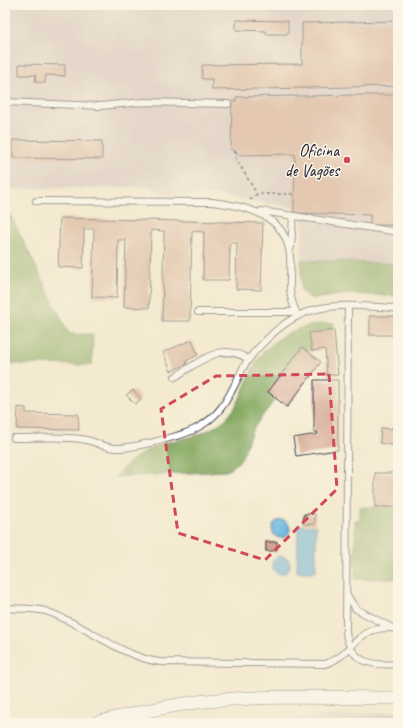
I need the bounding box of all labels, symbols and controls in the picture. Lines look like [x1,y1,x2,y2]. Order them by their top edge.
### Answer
place label: Oficina de Vagões [285,140,341,181]
marker: Oficina de Vagões [342,155,352,165]

